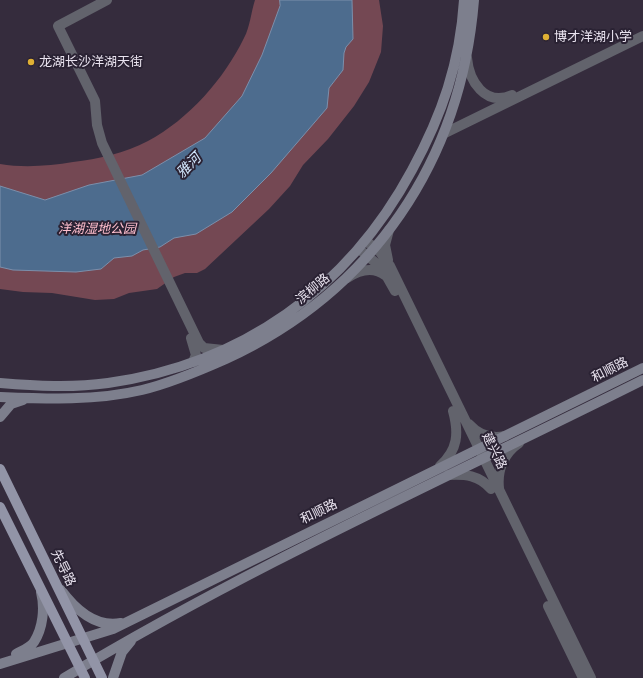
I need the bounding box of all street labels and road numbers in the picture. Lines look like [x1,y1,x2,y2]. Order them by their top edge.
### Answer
street label: 滨柳路 [293,270,333,308]
street label: 和顺路 [589,354,631,386]
street label: 建兴路 [478,430,510,472]
street label: 和顺路 [298,496,340,528]
street label: 先导路 [47,547,79,589]

